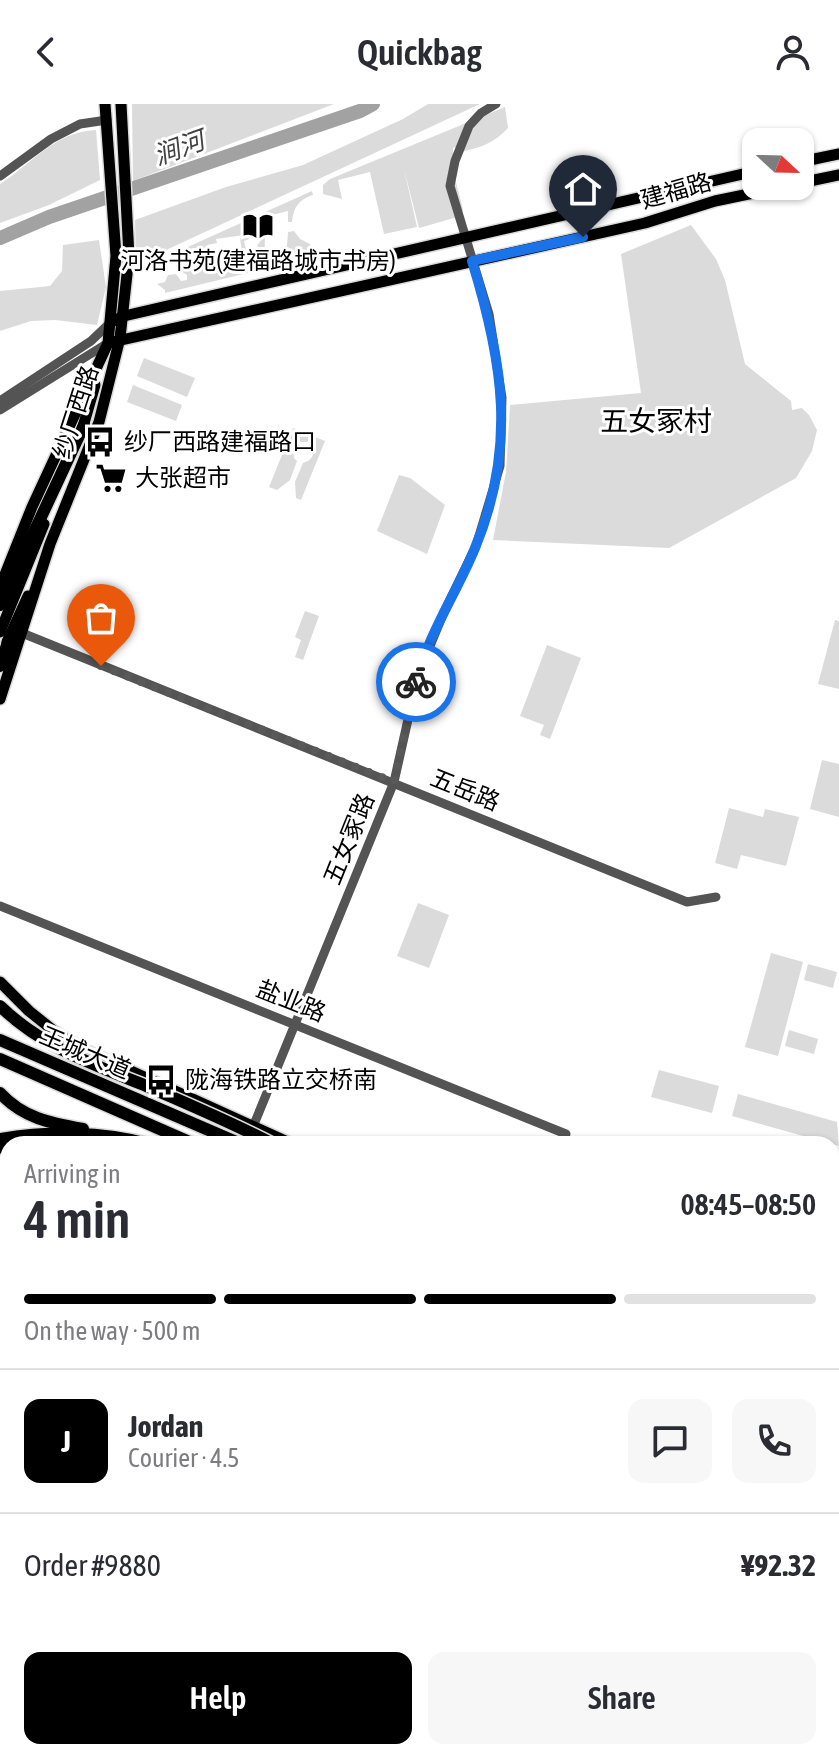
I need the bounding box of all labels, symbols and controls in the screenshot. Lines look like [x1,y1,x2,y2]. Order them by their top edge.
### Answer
icon: back [24,30,68,74]
icon: person [771,30,815,74]
text: Quickbag [357,31,482,73]
water label: 涧河 [149,123,213,171]
north arrow [742,128,814,200]
map controls [742,128,814,200]
pin [549,155,617,237]
icon: home [561,167,605,211]
street label: 建福路 [638,168,714,213]
library icon: 河洛书苑(建福路城市书房) [241,209,275,243]
place label: 河洛书苑(建福路城市书房) [120,247,396,274]
street label: 纱厂西路 [48,362,103,462]
district label: 五女冢村 [600,405,712,437]
bus stop icon: 纱厂西路建福路口 [83,425,117,459]
place label: 纱厂西路建福路口 [124,428,316,455]
supermarket icon: 大张超市 [94,461,128,495]
place label: 大张超市 [135,464,231,491]
pin [67,584,135,666]
icon: bag [79,596,123,640]
courier [376,642,456,722]
icon: bike [394,660,438,704]
street label: 五岳路 [427,764,504,816]
street label: 五女冢路 [318,789,379,888]
street label: 盐业路 [253,975,330,1027]
street label: 王城大道 [36,1021,135,1084]
bus stop icon: 陇海铁路立交桥南 [144,1063,178,1097]
place label: 陇海铁路立交桥南 [185,1066,377,1093]
text: Arriving in [24,1159,121,1189]
text: 08:45–08:50 [681,1187,816,1221]
text: 4 min [24,1189,130,1249]
text: On the way · 500 m [24,1316,201,1346]
button: chat [628,1399,712,1483]
button: phone [732,1399,816,1483]
text: Jordan [128,1409,203,1443]
text: J [61,1424,71,1458]
text: Courier · 4.5 [128,1443,239,1473]
text: Order #9880 [24,1548,161,1582]
text: ¥92.32 [741,1548,816,1582]
button: Help [24,1652,412,1744]
button: Share [428,1652,816,1744]

